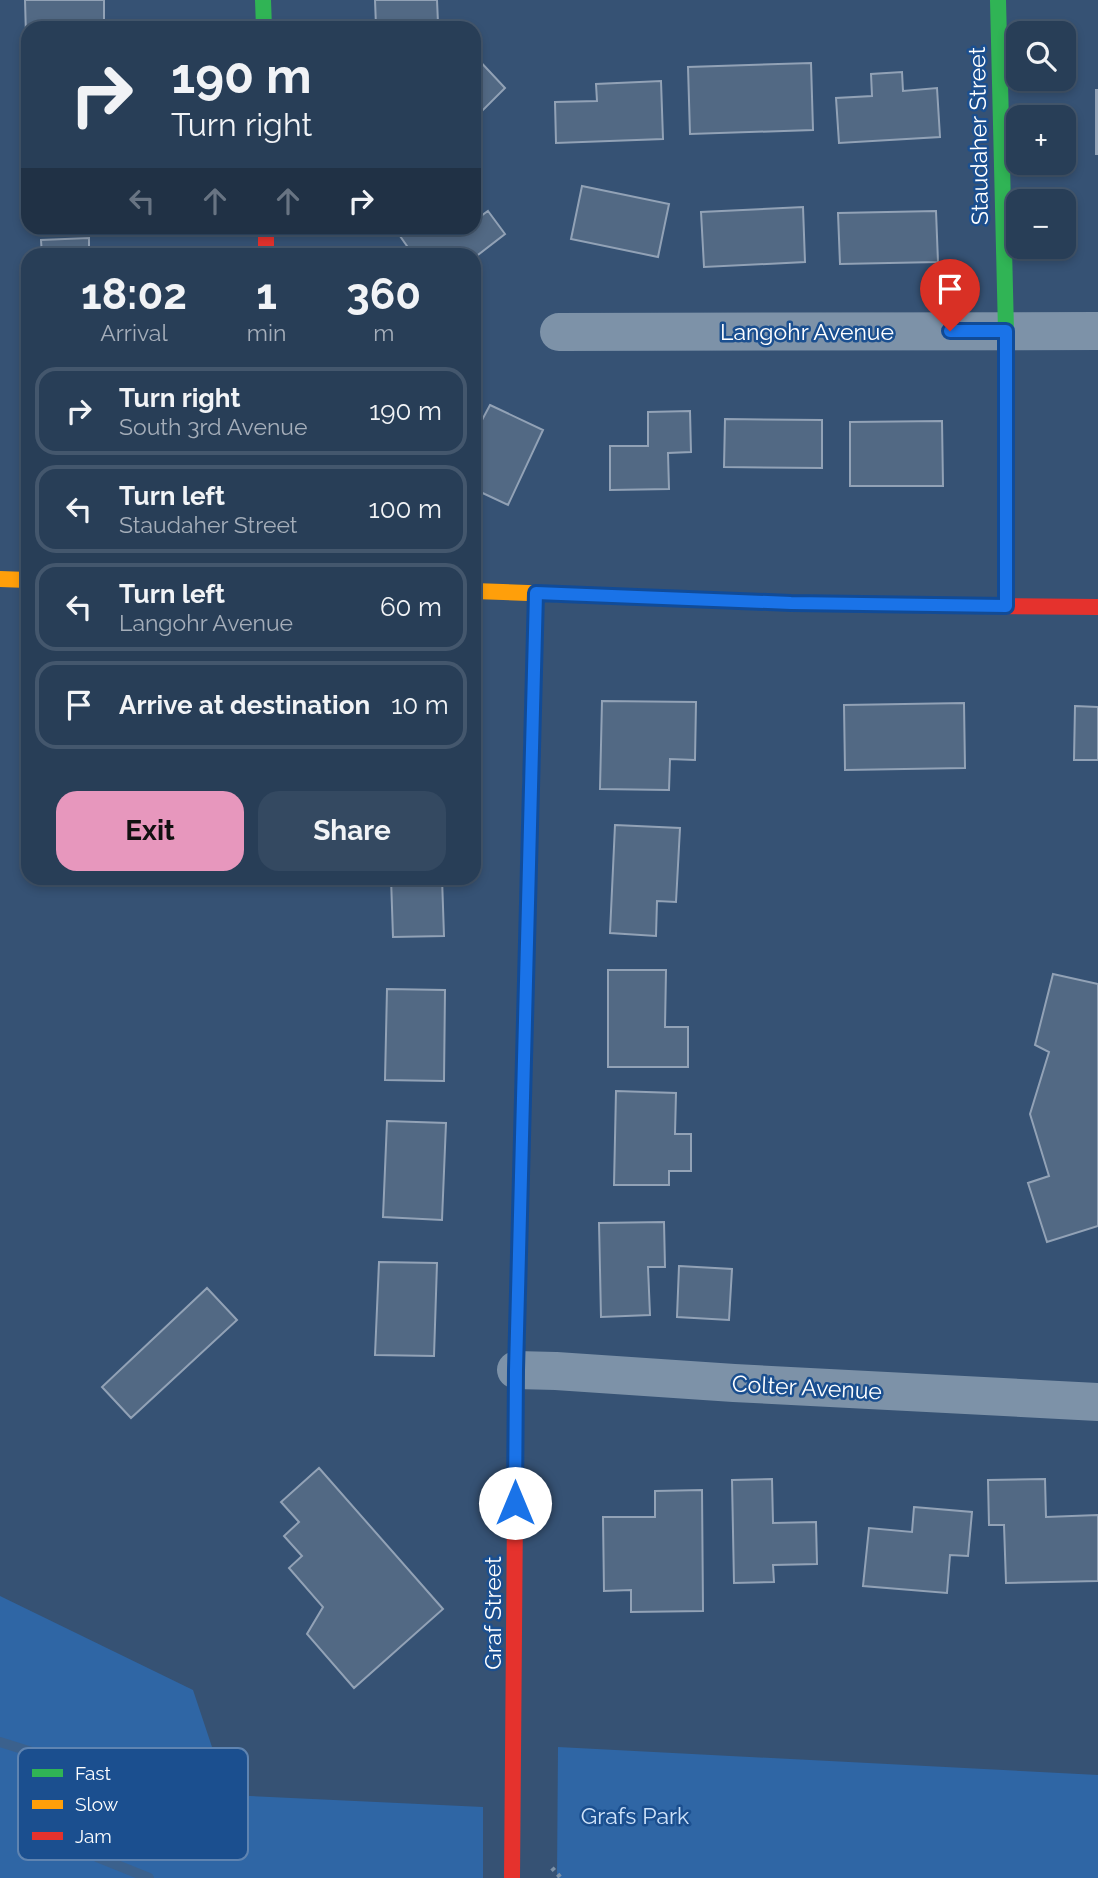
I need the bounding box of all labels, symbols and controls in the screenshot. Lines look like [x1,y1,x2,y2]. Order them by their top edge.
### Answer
map controls [1006,21,1076,259]
button: search [1006,21,1076,91]
street label: Staudaher Street [963,46,993,226]
text: 190 m [171,47,312,104]
icon: right [56,49,147,140]
button: + [1006,105,1076,175]
text: Turn right [171,106,312,143]
icon: left [123,182,161,220]
icon: ahead [196,182,234,220]
icon: ahead [269,182,307,220]
icon: right [342,182,380,220]
button: − [1006,189,1076,259]
pin [920,259,980,331]
text: 18:02 [81,270,187,319]
text: 1 [256,270,277,319]
text: 360 [346,270,421,319]
icon: arrive [931,270,969,308]
street label: Langohr Avenue [720,318,894,345]
text: Arrival [100,319,168,346]
text: min [247,319,286,346]
text: m [373,319,394,346]
text: Turn right [119,383,240,413]
icon: right [60,392,98,430]
text: 190 m [369,396,442,426]
text: South 3rd Avenue [119,413,308,440]
text: Turn left [119,481,225,511]
icon: left [60,490,98,528]
text: 100 m [369,494,442,524]
text: Staudaher Street [119,511,298,538]
text: Turn left [119,579,225,609]
icon: left [60,588,98,626]
text: 60 m [380,592,442,622]
text: Langohr Avenue [119,609,293,636]
icon: arrive [60,686,98,724]
text: Arrive at destination [119,690,370,720]
text: 10 m [391,690,449,720]
button: Exit [56,791,244,871]
button: Share [258,791,446,871]
street label: Colter Avenue [731,1370,883,1404]
position arrow [478,1466,552,1540]
street label: Graf Street [479,1556,506,1670]
legend [18,1748,248,1860]
text: Fast [75,1762,111,1784]
text: Slow [75,1793,119,1815]
park label: Grafs Park [581,1802,689,1829]
text: Jam [75,1825,112,1847]

